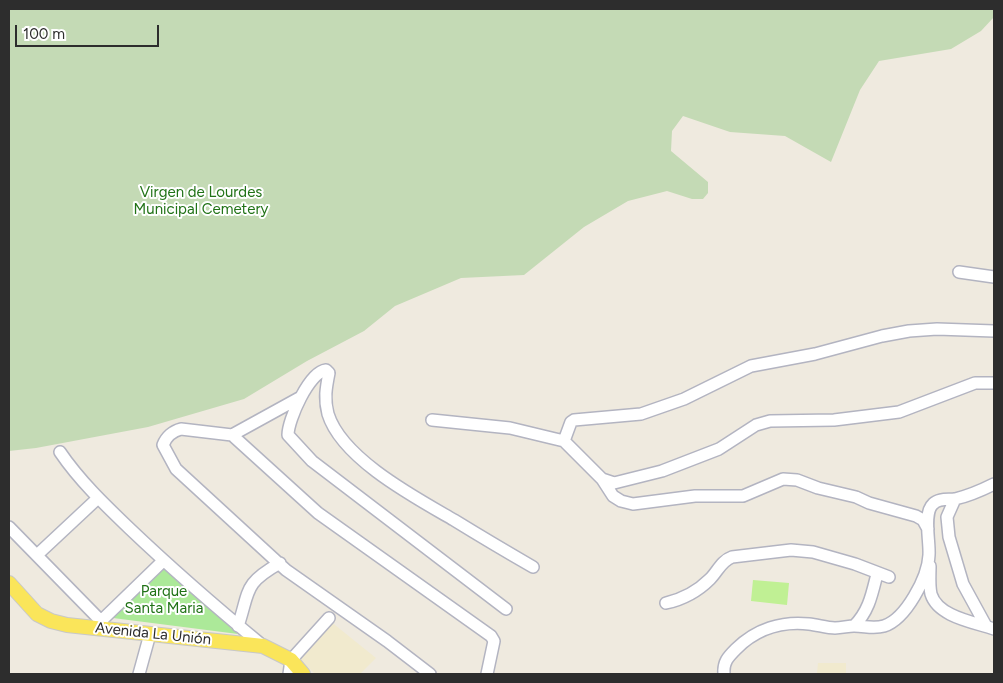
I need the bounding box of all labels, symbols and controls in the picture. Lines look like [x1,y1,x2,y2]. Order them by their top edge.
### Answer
scale bar [18,15,161,47]
text: 100 m [23,25,65,43]
park label: Virgen de Lourdes Municipal Cemetery [134,184,268,219]
park label: Parque Santa Maria [125,583,203,618]
street label: Avenida La Unión [94,619,212,649]

